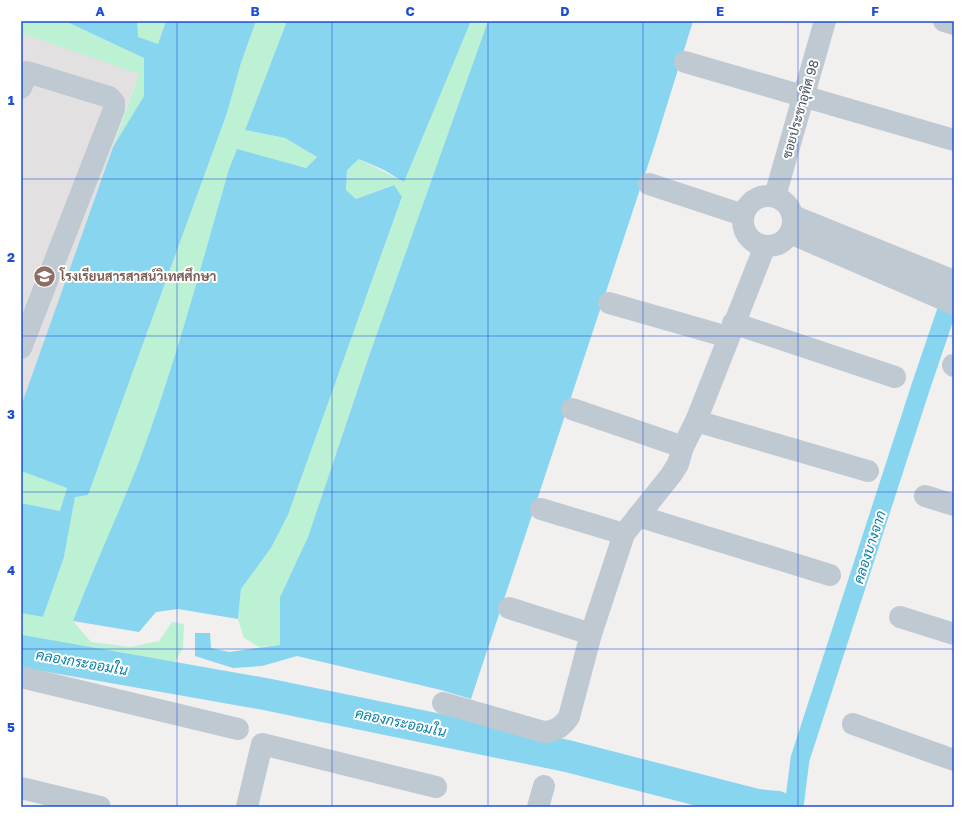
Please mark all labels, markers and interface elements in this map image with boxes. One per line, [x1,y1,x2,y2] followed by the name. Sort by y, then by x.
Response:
[95,3,105,19] text: A
[250,3,260,19] text: B
[405,3,415,19] text: C
[560,3,570,19] text: D
[716,3,724,19] text: E
[871,3,879,19] text: F
[778,58,824,161] street label: ซอยประชาอุทิศ 98
[8,92,15,108] text: 1
[7,249,15,265] text: 2
[31,263,57,289] school or university icon: โรงเรียนสารสาสน์วิเทศศึกษา
[59,267,216,284] place label: โรงเรียนสารสาสน์วิเทศศึกษา
[7,406,15,422] text: 3
[849,508,889,586] water label: คลองบางจาก
[7,562,15,578] text: 4
[35,646,129,678] water label: คลองกระออมใน
[354,704,448,740] water label: คลองกระออมใน
[7,719,15,735] text: 5

